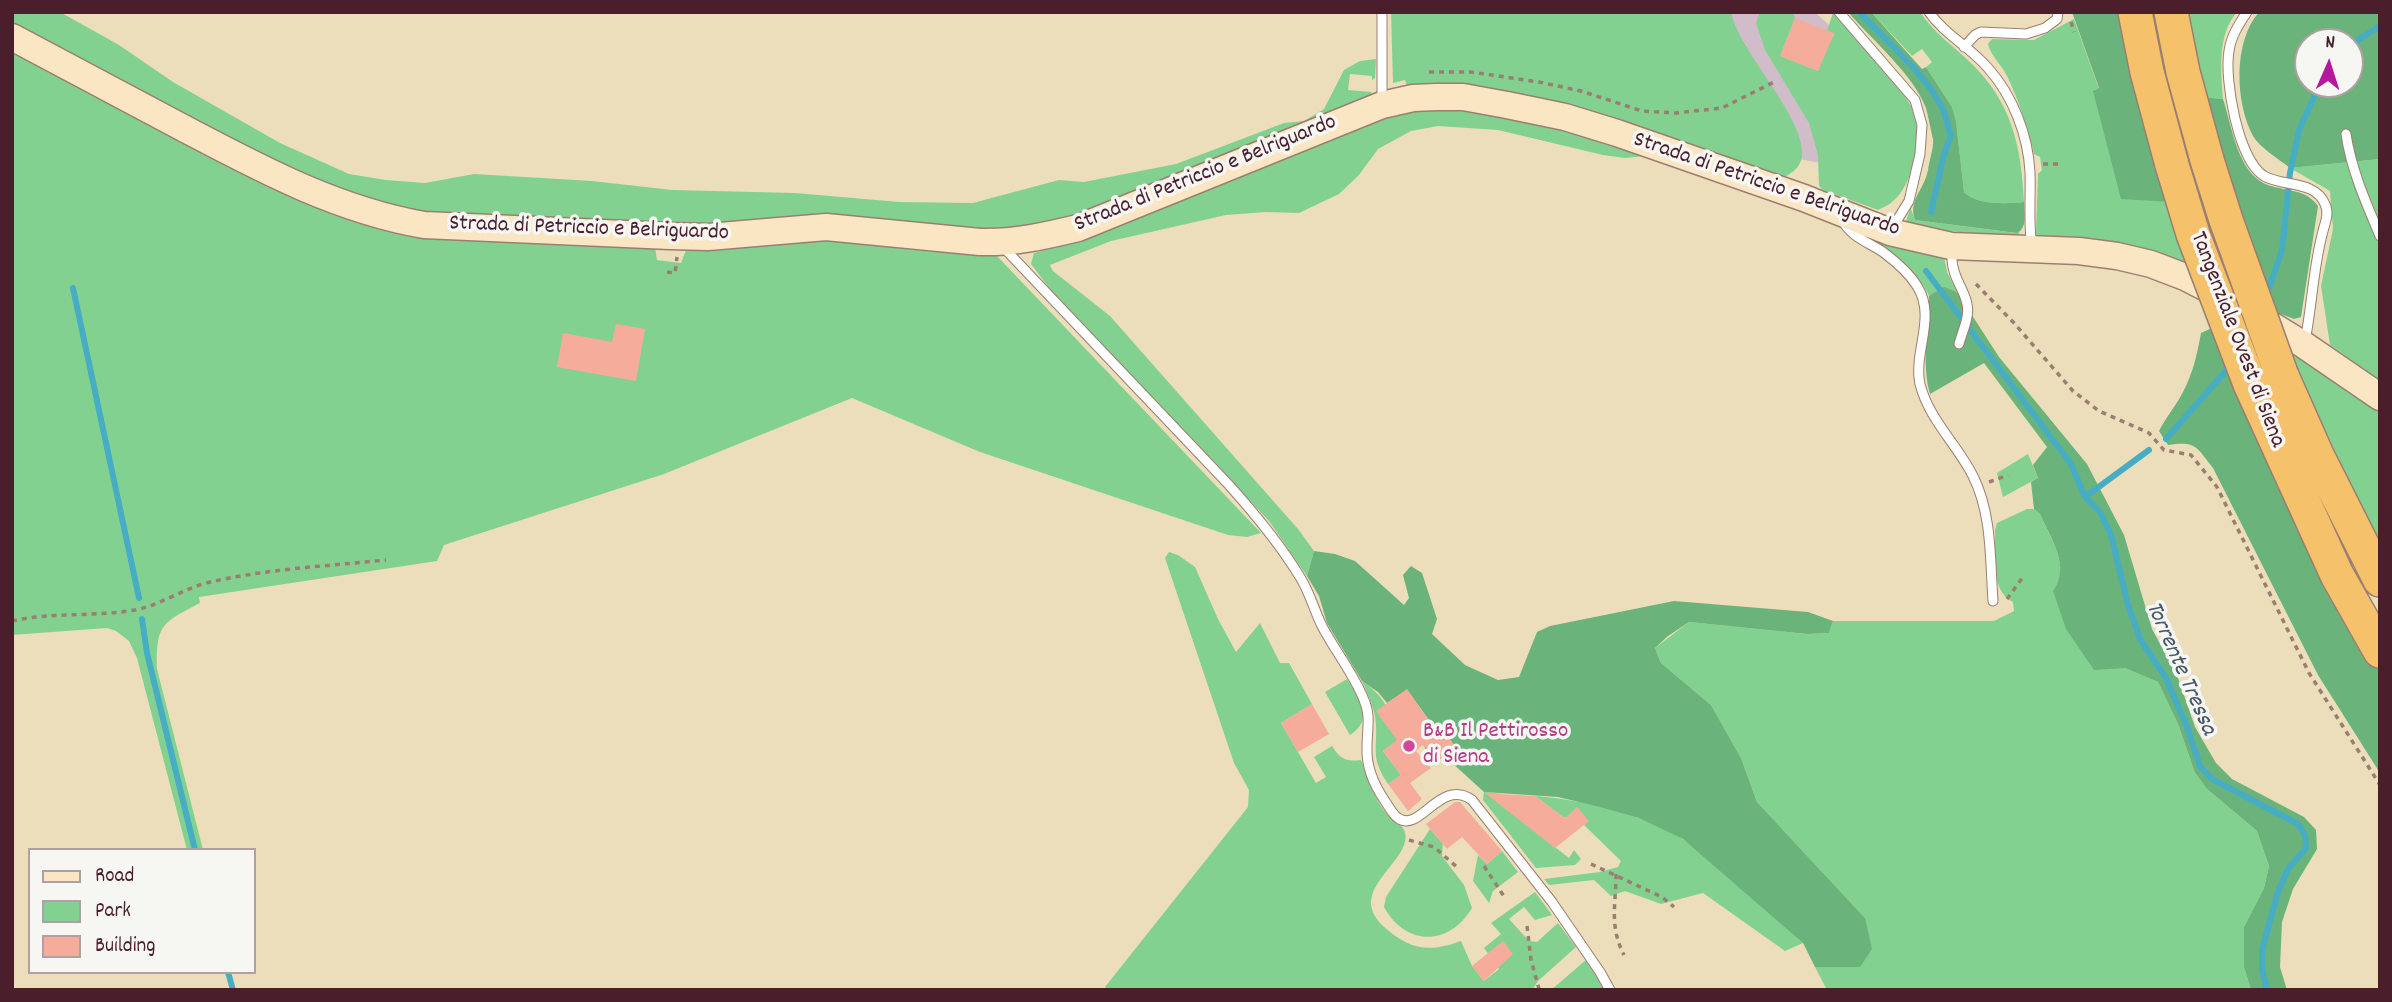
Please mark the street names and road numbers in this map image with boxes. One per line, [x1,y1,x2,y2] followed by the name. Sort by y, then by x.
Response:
[1071,110,1341,240] street label: Strada di Petriccio e Belriguardo
[1629,127,1903,245] street label: Strada di Petriccio e Belriguardo
[449,211,729,249] street label: Strada di Petriccio e Belriguardo
[2182,228,2290,452] street label: Tangenziale Ovest di Siena

